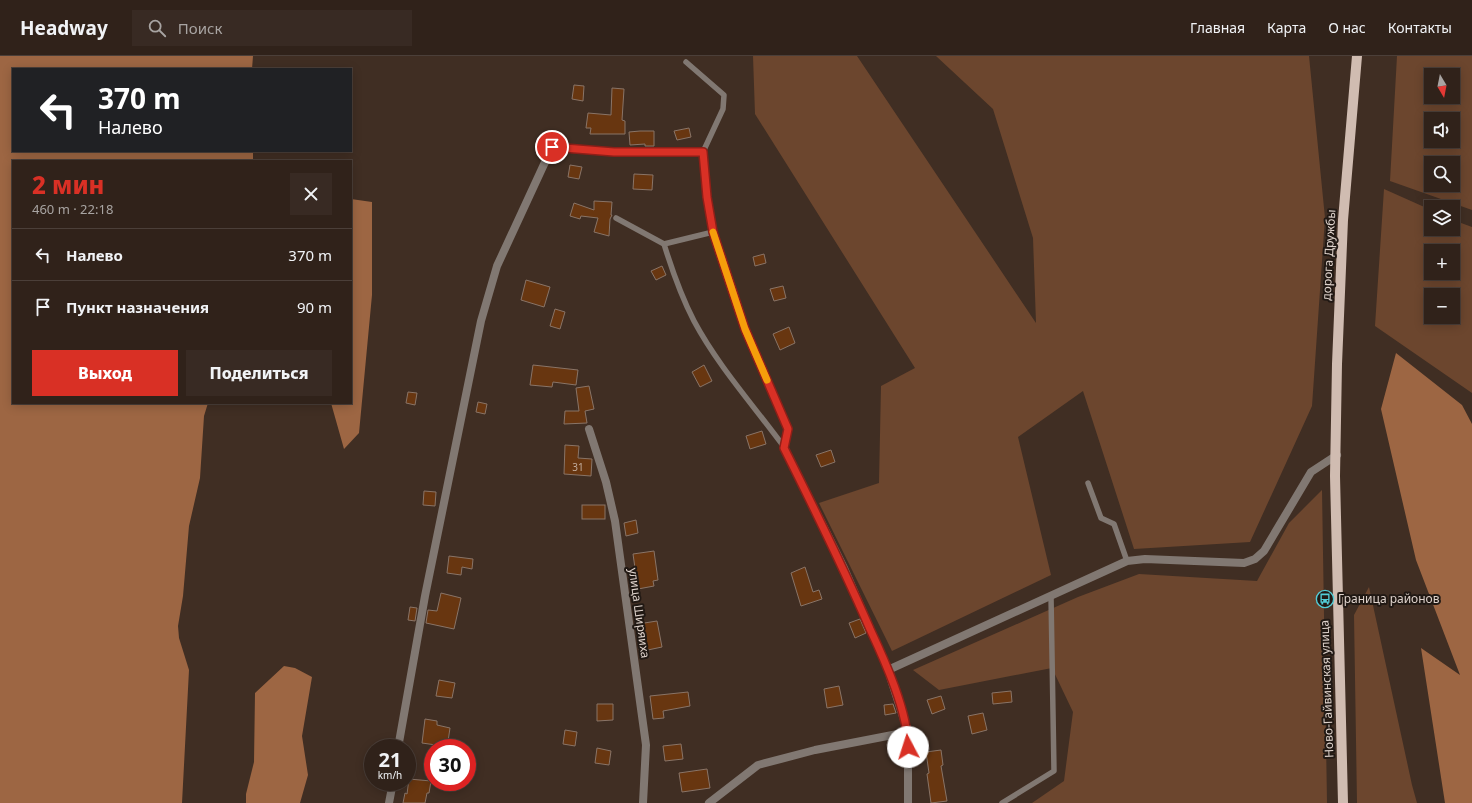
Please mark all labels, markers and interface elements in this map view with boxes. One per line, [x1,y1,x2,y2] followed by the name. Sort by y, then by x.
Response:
[132,10,412,46] search box
[20,15,108,41] text: Headway
[146,17,168,39] icon: search
[178,18,222,38] text: Поиск
[1190,18,1245,37] text: Главная
[1267,18,1306,37] text: Карта
[1328,18,1366,37] text: О нас
[1388,18,1452,37] text: Контакты
[1424,68,1460,104] north arrow
[1424,68,1460,324] map controls
[98,79,181,117] text: 370 m
[32,84,84,136] icon: left
[1424,112,1460,148] button: sound
[98,115,163,139] text: Налево
[535,130,569,164] pin
[541,136,563,158] icon: arrive
[1424,156,1460,192] button: search
[32,168,104,201] text: 2 мин
[290,173,332,215] button: close
[32,200,113,218] text: 460 m · 22:18
[1424,200,1460,236] button: layers
[1318,209,1339,301] street label: дорога Дружбы
[32,244,54,266] icon: left
[1424,244,1460,280] button: +
[66,245,123,265] text: Налево
[288,245,332,265] text: 370 m
[1424,288,1460,324] button: −
[32,296,54,318] icon: arrive
[66,297,209,317] text: Пункт назначения
[297,297,332,317] text: 90 m
[32,350,178,396] button: Выход
[186,350,332,396] button: Поделиться
[572,460,584,474] house number: 31
[625,567,654,659] street label: улица Ширяиха
[1315,589,1335,609] bus stop icon: Граница районов
[1338,590,1440,607] place label: Граница районов
[1316,620,1337,758] street label: Ново-Гайвинская улица
[887,726,929,768] position arrow
[424,739,476,791] speed limit sign: 30
[379,746,401,773] text: 21
[378,768,402,782] text: km/h

